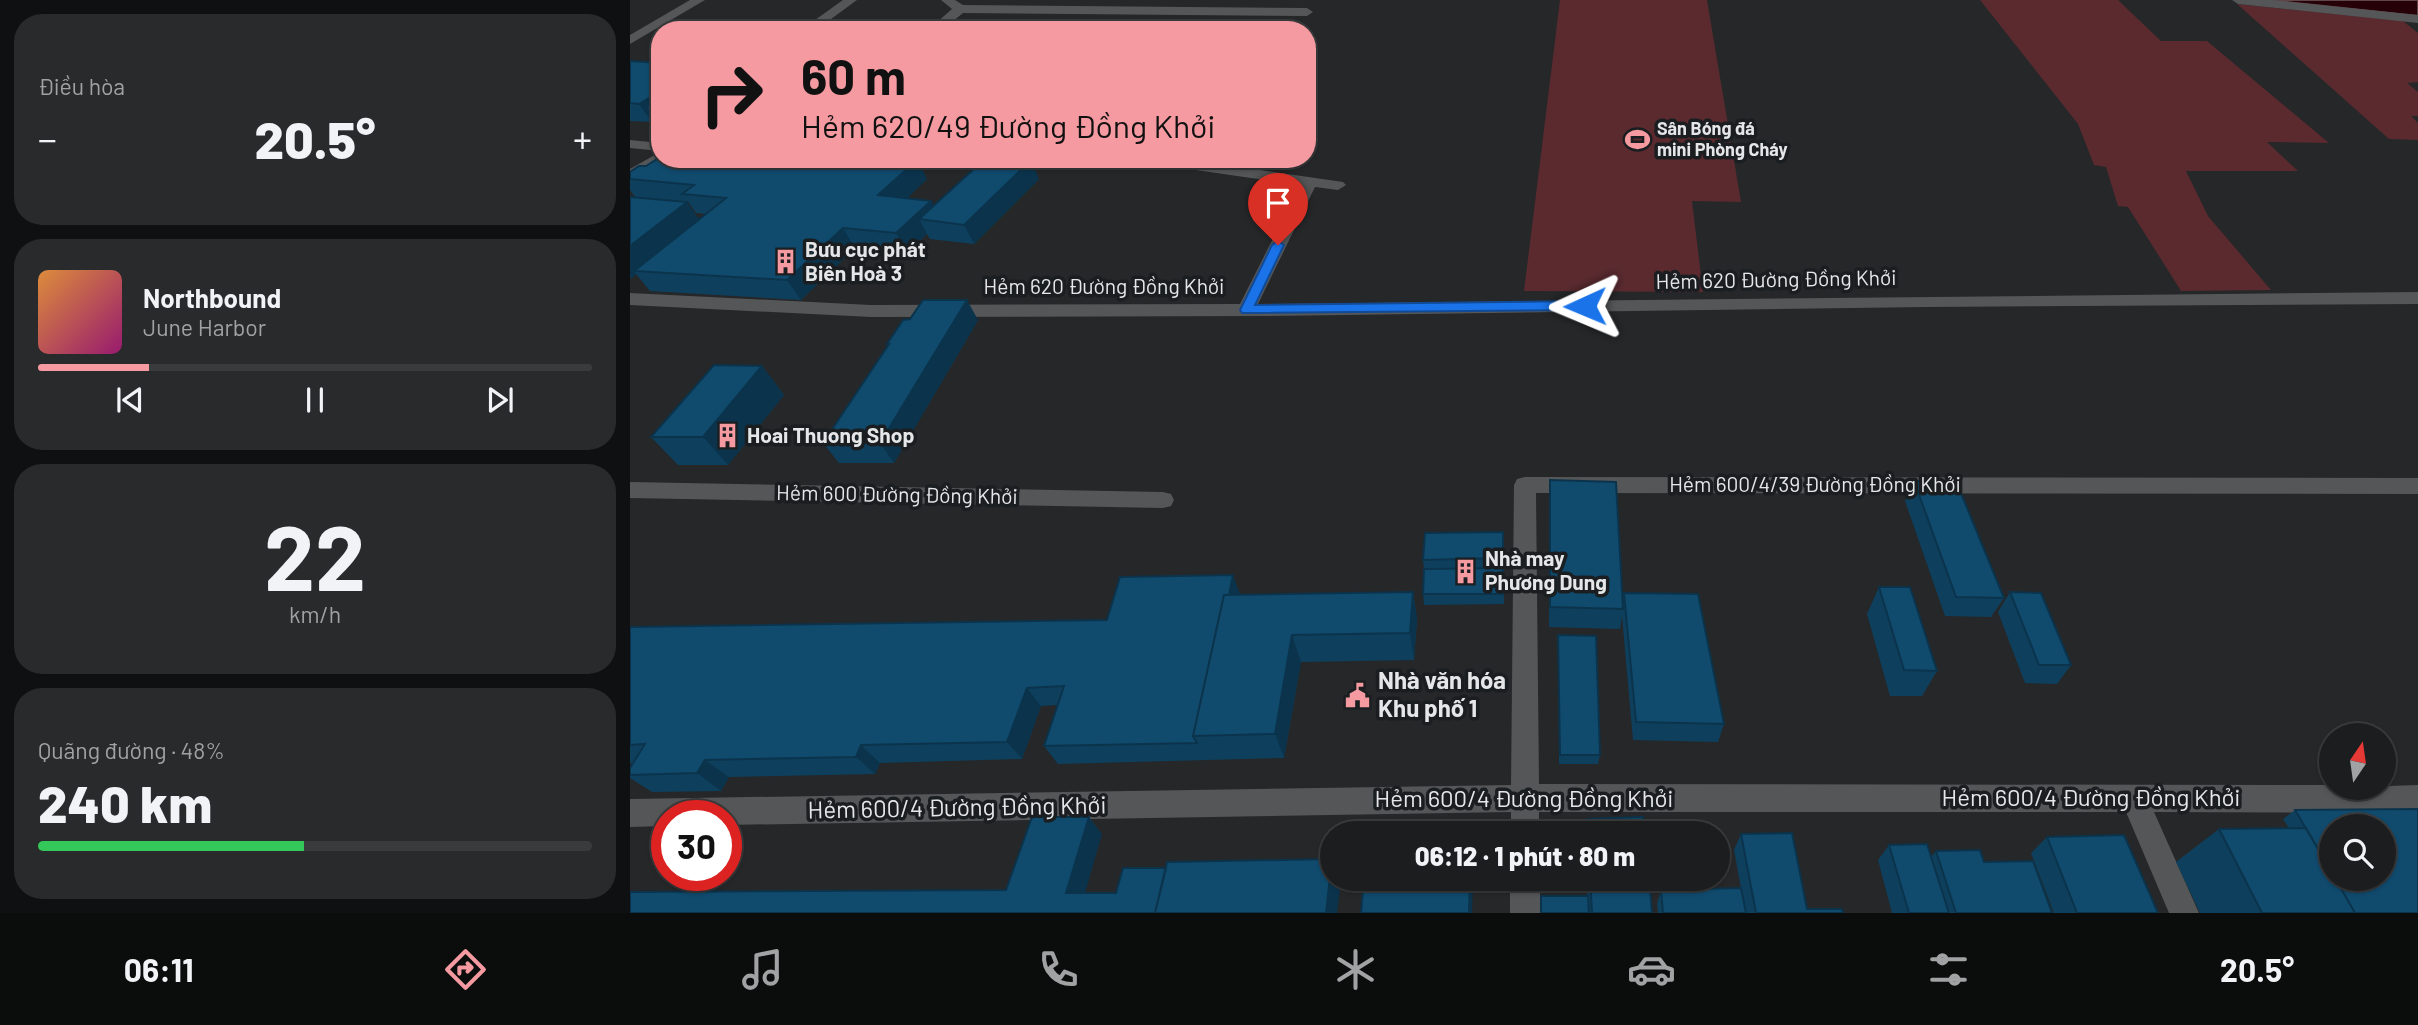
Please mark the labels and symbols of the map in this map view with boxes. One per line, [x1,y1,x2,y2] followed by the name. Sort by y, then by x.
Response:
[1657,117,1788,160] place label: Sân Bóng đá mini Phòng Cháy
[1623,125,1651,153] sports icon: Sân Bóng đá mini Phòng Cháy
[1248,173,1308,245] pin
[805,236,926,285] place label: Bưu cục phát Biên Hoà 3
[771,248,799,276] building icon: Bưu cục phát Biên Hoà 3
[1655,264,1897,293] street label: Hẻm 620 Đường Đồng Khởi
[1548,269,1622,343] position arrow
[984,273,1224,298] street label: Hẻm 620 Đường Đồng Khởi
[713,422,741,450] building icon: Hoai Thuong Shop
[747,422,914,447] place label: Hoai Thuong Shop
[1669,471,1961,496] street label: Hẻm 600/4/39 Đường Đồng Khởi
[776,479,1018,508] street label: Hẻm 600 Đường Đồng Khởi
[1485,545,1607,594] place label: Nhà may Phương Dung
[1451,557,1479,585] building icon: Nhà may Phương Dung
[1378,665,1506,722] place label: Nhà văn hóa Khu phố 1
[1344,681,1372,709] public building icon: Nhà văn hóa Khu phố 1
[2319,723,2396,800] north arrow
[1942,782,2240,811] street label: Hẻm 600/4 Đường Đồng Khởi
[1375,783,1673,812] street label: Hẻm 600/4 Đường Đồng Khởi
[807,789,1107,824] street label: Hẻm 600/4 Đường Đồng Khởi
[651,800,742,891] speed limit sign: 30

